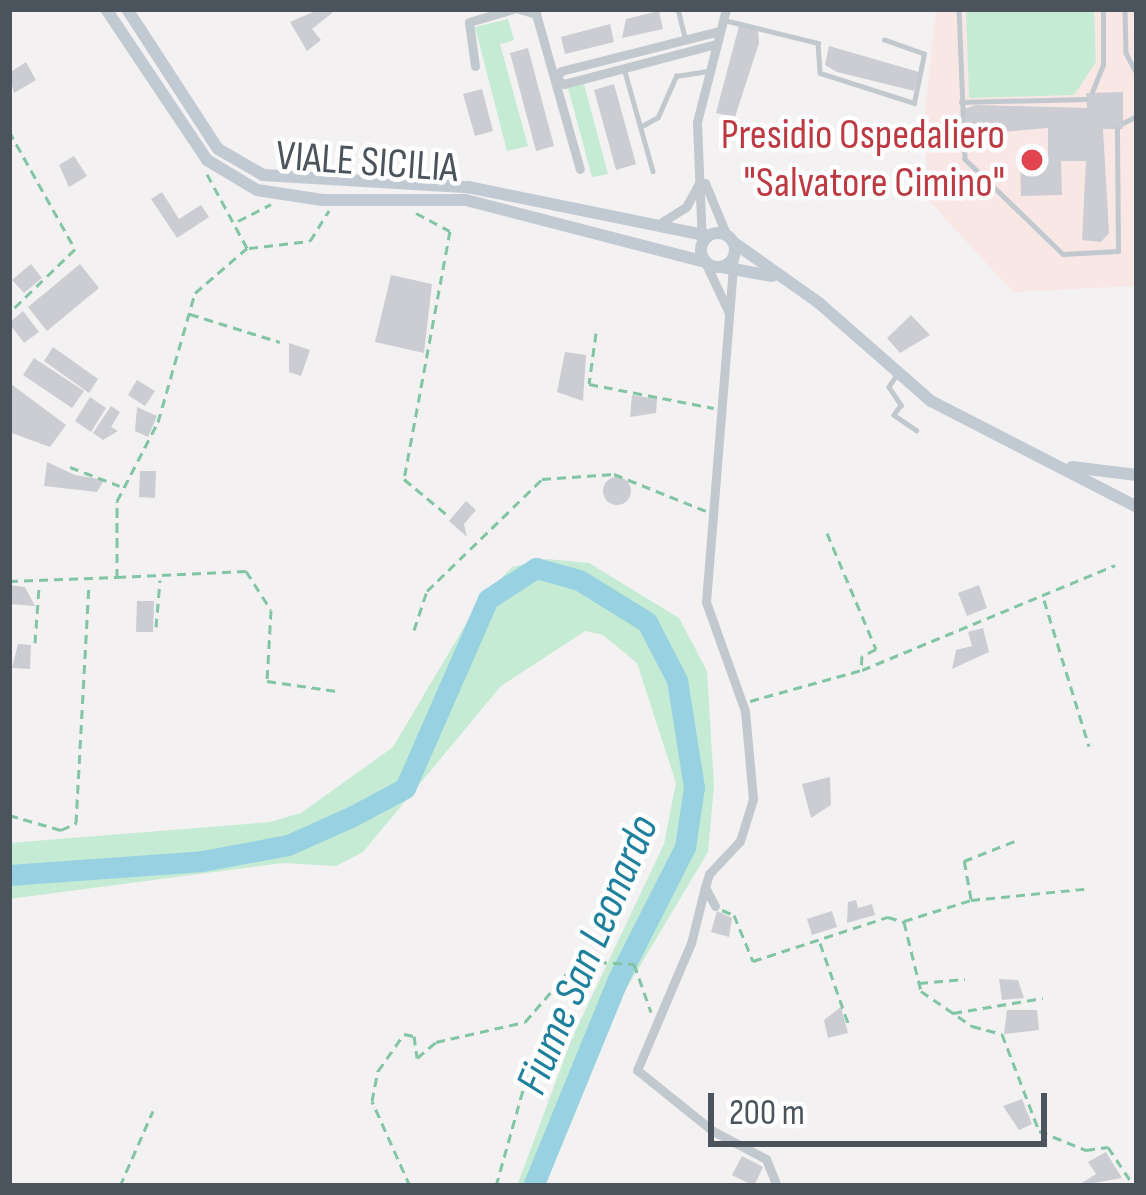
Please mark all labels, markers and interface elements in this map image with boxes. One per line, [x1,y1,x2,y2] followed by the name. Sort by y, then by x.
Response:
[721,111,1005,210] place label: Presidio Ospedaliero "Salvatore Cimino"
[274,132,460,194] street label: VIALE SICILIA
[1016,144,1048,176] marker: Presidio Ospedaliero "Salvatore Cimino"
[505,808,671,1102] water label: Fiume San Leonardo
[714,1069,1053,1143] scale bar
[729,1092,805,1135] text: 200 m

